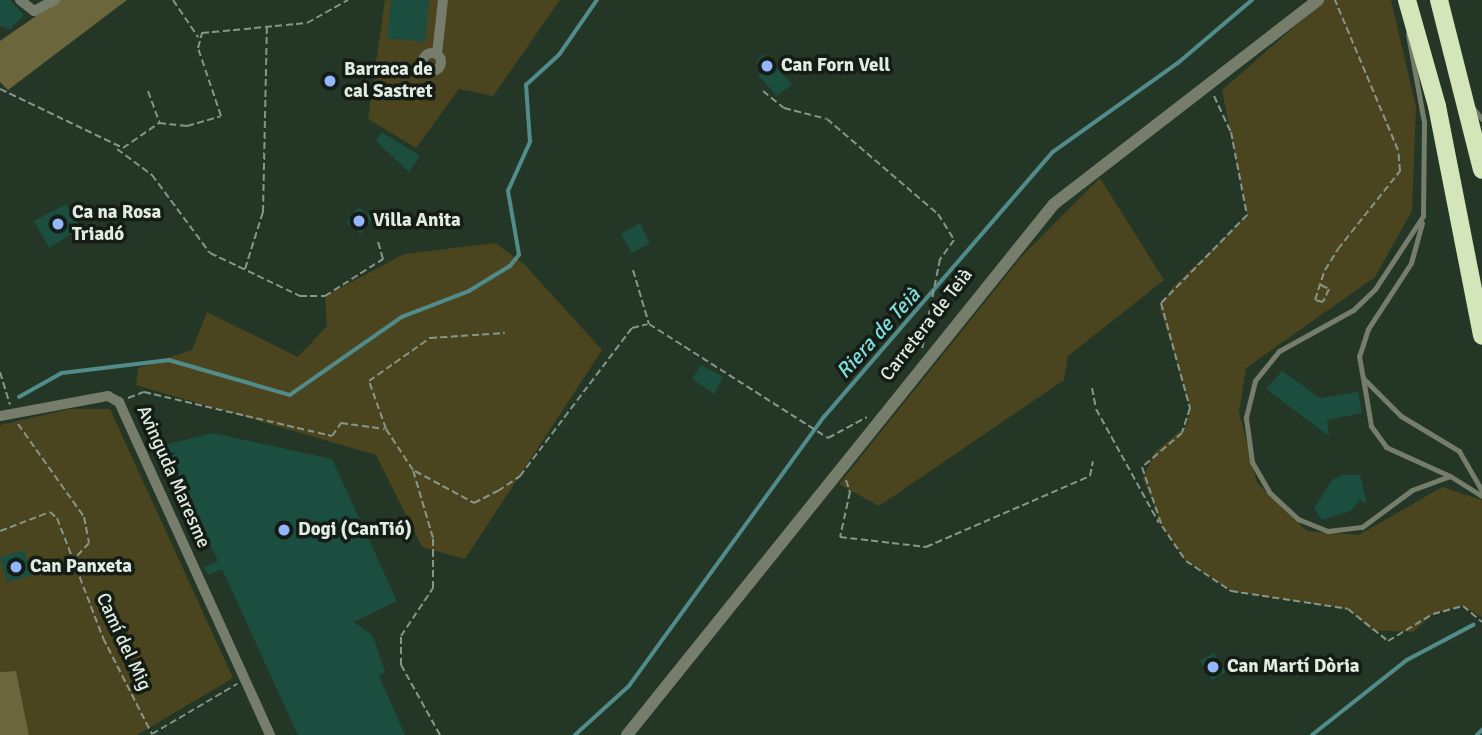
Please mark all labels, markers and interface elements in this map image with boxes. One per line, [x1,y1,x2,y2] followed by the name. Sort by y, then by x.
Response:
[781,55,890,77] place label: Can Forn Vell
[759,58,775,74] marker: Can Forn Vell
[344,59,433,103] place label: Barraca de cal Sastret
[322,73,338,89] marker: Barraca de cal Sastret
[72,202,161,246] place label: Ca na Rosa Triadó
[373,210,461,232] place label: Villa Anita
[351,213,367,229] marker: Villa Anita
[50,216,66,232] marker: Ca na Rosa Triadó
[876,264,978,386] street label: Carretera de Teià
[831,282,925,384] water label: Riera de Teià
[131,402,215,552] street label: Avinguda Maresme
[298,519,412,541] place label: Dogi (CanTió)
[276,522,292,538] marker: Dogi (CanTió)
[30,556,132,578] place label: Can Panxeta
[8,559,24,575] marker: Can Panxeta
[90,589,156,695] street label: Camí del Mig
[1227,656,1360,678] place label: Can Martí Dòria
[1205,659,1221,675] marker: Can Martí Dòria

